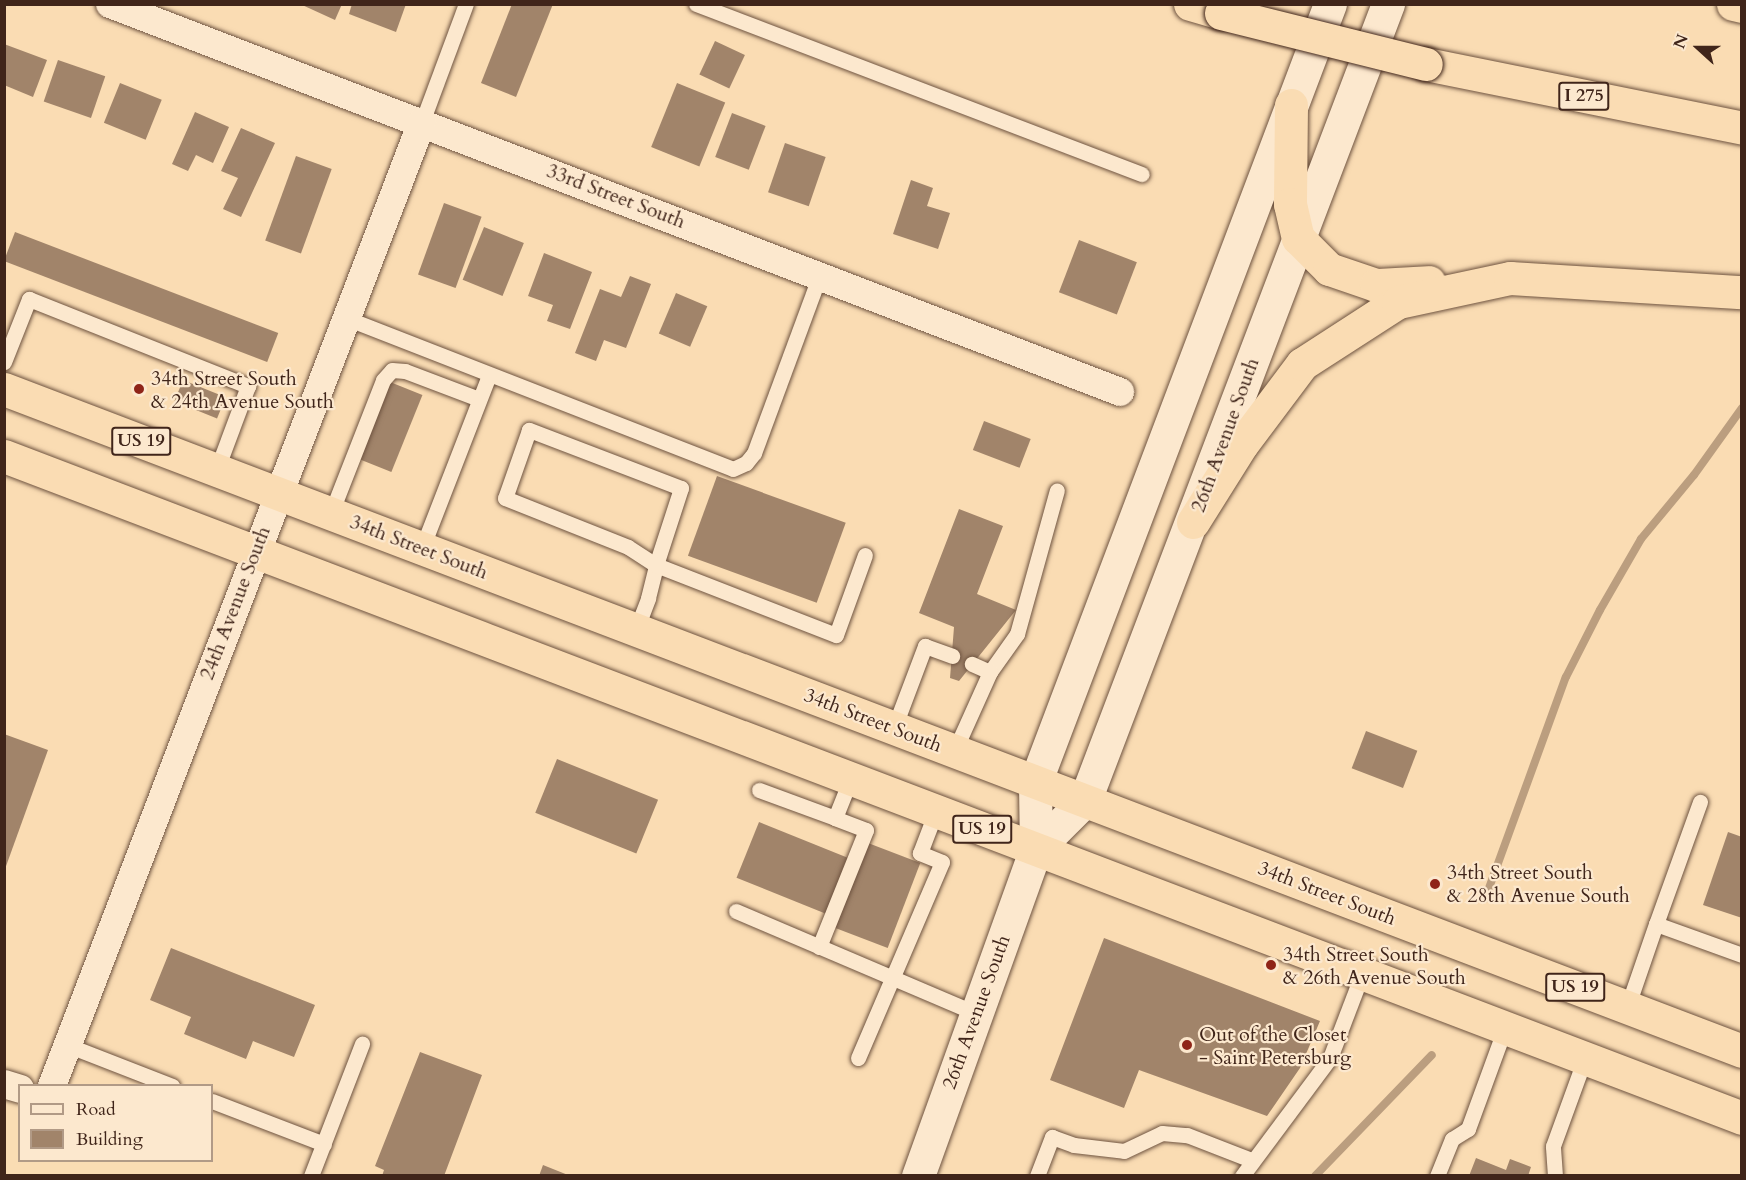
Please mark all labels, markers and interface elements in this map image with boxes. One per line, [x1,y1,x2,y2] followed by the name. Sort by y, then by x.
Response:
[1668,18,1728,78] north arrow
[1668,31,1694,52] text: N
[1557,81,1611,111] road number: I 275
[543,159,689,233] street label: 33rd Street South
[1186,355,1264,515] street label: 26th Avenue South
[151,366,334,413] place label: 34th Street South & 24th Avenue South
[132,382,146,396] marker: 34th Street South & 24th Avenue South
[111,426,171,456] road number: US 19
[347,510,491,584] street label: 34th Street South
[195,523,275,683] street label: 24th Avenue South
[801,683,945,757] street label: 34th Street South
[952,814,1012,844] road number: US 19
[1255,856,1399,930] street label: 34th Street South
[1447,861,1630,908] place label: 34th Street South & 28th Avenue South
[1428,877,1442,891] marker: 34th Street South & 28th Avenue South
[937,932,1015,1092] street label: 26th Avenue South
[1283,942,1466,989] place label: 34th Street South & 26th Avenue South
[1264,958,1278,972] marker: 34th Street South & 26th Avenue South
[1545,972,1605,1002] road number: US 19
[1199,1022,1351,1069] place label: Out of the Closet - Saint Petersburg
[1180,1038,1194,1052] marker: Out of the Closet - Saint Petersburg
[18,1084,213,1162] legend
[76,1097,116,1122] text: Road
[76,1127,143,1152] text: Building

